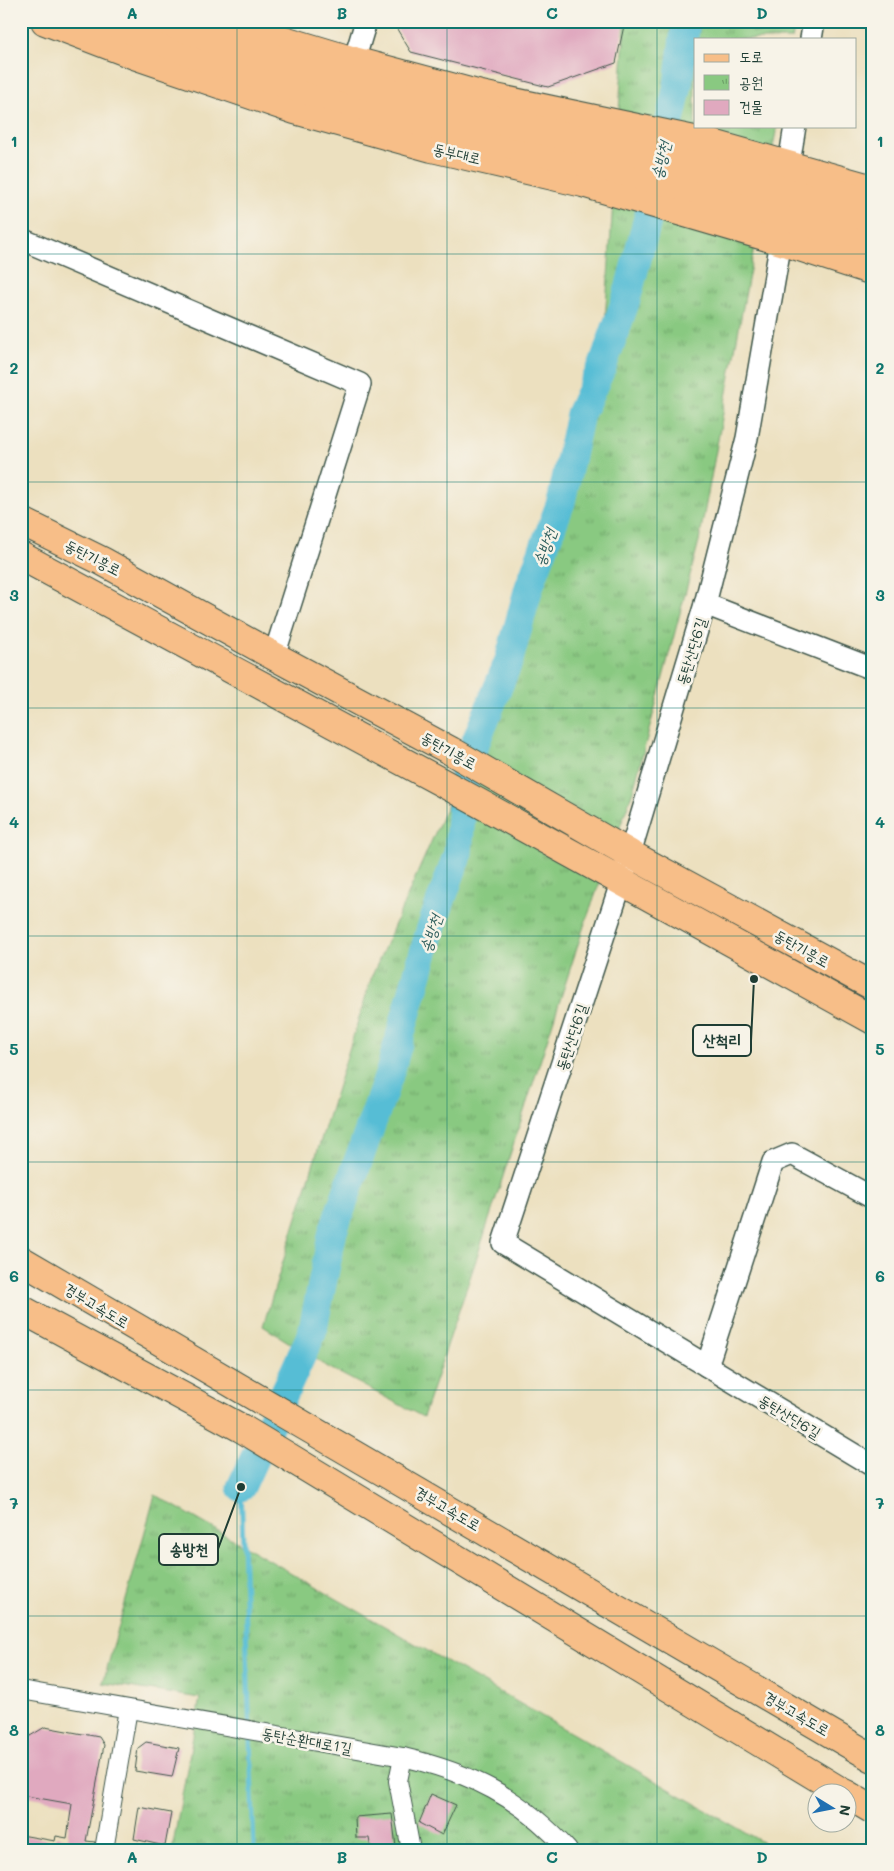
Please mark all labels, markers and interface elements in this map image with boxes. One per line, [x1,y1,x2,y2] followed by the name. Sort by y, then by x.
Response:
[126,2,138,23] text: A
[337,2,347,23] text: B
[546,2,558,23] text: C
[756,2,768,23] text: D
[694,38,856,128] legend
[739,46,763,66] text: 도로
[739,72,763,92] text: 공원
[739,96,763,116] text: 건물
[10,130,18,151] text: 1
[876,130,884,151] text: 1
[645,137,675,181] water label: 송방천
[431,138,483,168] street label: 동부대로
[10,357,19,378] text: 2
[876,357,885,378] text: 2
[528,523,561,569] water label: 송방천
[62,534,124,580] street label: 동탄기흥로
[9,584,19,605] text: 3
[875,584,885,605] text: 3
[671,615,711,687] street label: 동탄산단6길
[418,727,480,773] street label: 동탄기흥로
[9,811,19,832] text: 4
[875,811,885,832] text: 4
[414,909,447,955] water label: 송방천
[771,925,833,971] street label: 동탄기흥로
[551,1001,591,1073] street label: 동탄산단6길
[693,1025,751,1056] callout: 산척리
[703,1029,741,1050] text: 산척리
[9,1038,19,1059] text: 5
[875,1038,885,1059] text: 5
[9,1265,19,1286] text: 6
[875,1265,885,1286] text: 6
[61,1278,133,1332] street label: 경부고속도로
[755,1390,825,1442] street label: 동탄산단6길
[412,1481,484,1535] street label: 경부고속도로
[10,1492,19,1513] text: 7
[876,1492,885,1513] text: 7
[159,1534,218,1565] callout: 송방천
[170,1538,208,1559] text: 송방천
[761,1686,833,1740] street label: 경부고속도로
[9,1719,19,1740] text: 8
[875,1719,885,1740] text: 8
[260,1722,354,1758] street label: 동탄순환대로1길
[806,1784,856,1834] north arrow
[835,1803,856,1817] text: N
[126,1846,138,1867] text: A
[337,1846,347,1867] text: B
[546,1846,558,1867] text: C
[756,1846,768,1867] text: D

